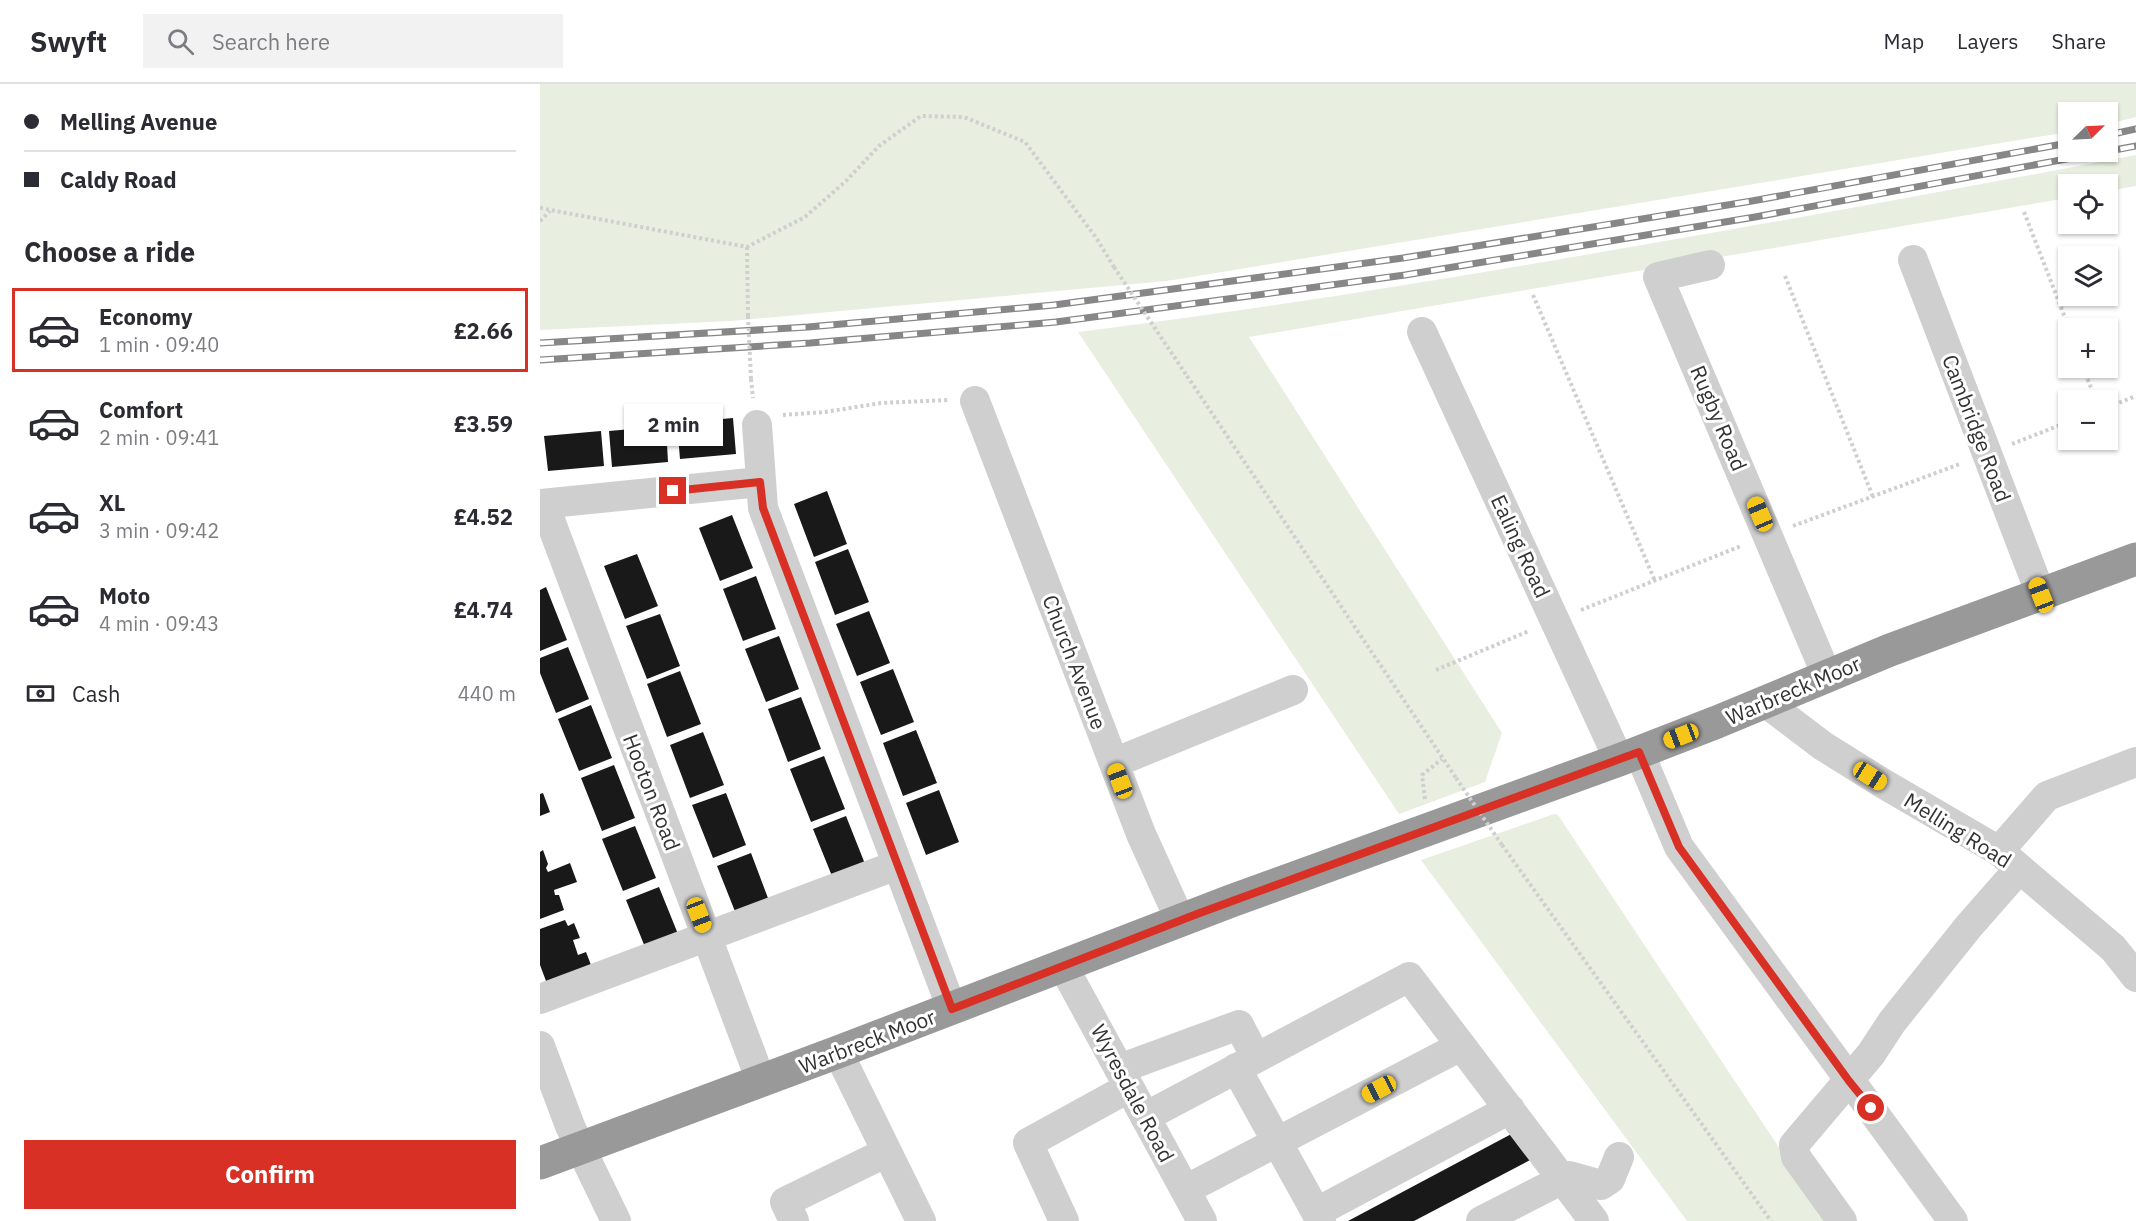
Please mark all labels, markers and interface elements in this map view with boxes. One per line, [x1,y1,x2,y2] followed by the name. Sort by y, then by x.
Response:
[143,14,563,68] search box
[30,23,107,60] text: Swyft
[164,25,197,58] icon: search
[212,27,330,56] text: Search here
[1884,27,1924,55] text: Map
[1957,27,2019,55] text: Layers
[2052,27,2106,55] text: Share
[2058,102,2118,162] north arrow
[2058,102,2118,450] map controls
[60,107,217,136] text: Melling Avenue
[60,165,177,194] text: Caldy Road
[2058,174,2118,234] button: locate
[24,234,195,269] text: Choose a ride
[2058,246,2118,306] button: layers
[99,302,193,331] text: Economy
[27,303,81,357] icon: car
[454,316,513,345] text: £2.66
[2058,318,2118,378] button: +
[99,331,219,358] text: 1 min · 09:40
[1936,350,2018,506] street label: Cambridge Road
[1684,361,1754,475] street label: Rugby Road
[2058,390,2118,450] button: −
[99,395,183,424] text: Comfort
[27,396,81,450] icon: car
[624,404,722,446] callout: 2 min
[454,409,513,438] text: £3.59
[647,411,700,438] text: 2 min
[99,424,219,451] text: 2 min · 09:41
[659,477,686,504] route end
[99,488,125,517] text: XL
[27,489,81,543] icon: car
[1485,490,1557,602] street label: Ealing Road
[1745,494,1775,534] car
[454,502,513,531] text: £4.52
[99,517,219,544] text: 3 min · 09:42
[2026,575,2056,615] car
[99,581,150,610] text: Moto
[27,582,81,636] icon: car
[1036,591,1114,733] street label: Church Avenue
[454,595,513,624] text: £4.74
[99,610,219,637] text: 4 min · 09:43
[1721,649,1865,731] street label: Warbreck Moor
[24,677,57,710] icon: cash
[72,679,121,708] text: Cash
[458,680,516,707] text: 440 m
[1661,721,1701,751] car
[617,730,687,854] street label: Hooton Road
[1850,759,1890,793] car
[1105,761,1135,801] car
[1899,786,2017,874] street label: Melling Road
[684,895,714,935] car
[795,1002,939,1080] street label: Warbreck Moor
[1085,1019,1181,1167] street label: Wyresdale Road
[1359,1073,1399,1105] car
[1857,1094,1884,1121] route start
[24,1140,516,1209] button: Confirm

